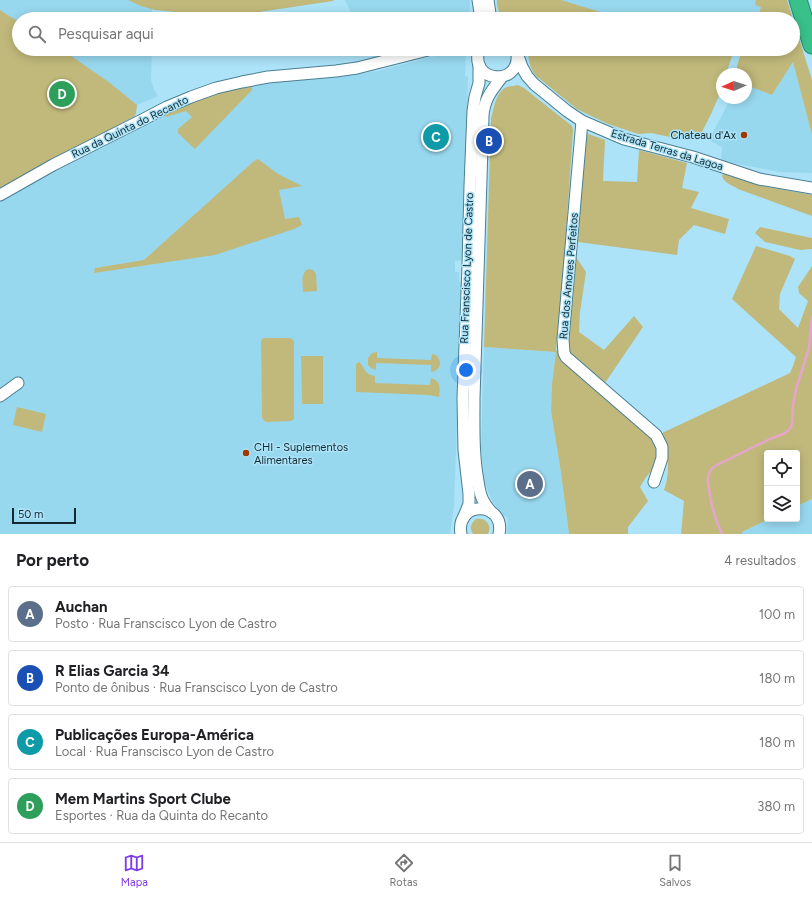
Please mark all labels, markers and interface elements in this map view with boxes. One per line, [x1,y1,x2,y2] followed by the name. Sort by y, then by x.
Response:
[12,12,800,56] search box
[26,23,48,45] icon: search
[58,25,154,43] text: Pesquisar aqui
[716,68,752,104] north arrow
[49,79,75,109] pin: D
[69,93,191,161] street label: Rua da Quinta do Recanto
[423,122,449,152] pin: C
[476,126,502,156] pin: B
[609,127,725,173] street label: Estrada Terras da Lagoa
[670,129,737,142] place label: Chateau d'Ax
[739,130,749,140] marker: Chateau d'Ax
[458,192,476,344] street label: Rua Franscisco Lyon de Castro
[557,212,581,340] street label: Rua dos Amores Perfeitos
[456,360,476,380] your location
[254,441,348,467] place label: CHI - Suplementos Alimentares
[241,448,251,458] marker: CHI - Suplementos Alimentares
[764,450,800,522] map controls
[764,450,800,486] button: locate
[517,469,543,499] pin: A
[764,486,800,522] button: layers
[12,506,76,525] scale bar
[18,508,43,521] text: 50 m
[16,550,89,570] text: Por perto
[724,553,796,568] text: 4 resultados
[55,598,108,616] text: Auchan
[25,607,35,622] text: A
[759,607,795,622] text: 100 m
[55,616,277,631] text: Posto · Rua Franscisco Lyon de Castro
[55,662,170,680] text: R Elias Garcia 34
[26,671,34,686] text: B
[759,671,795,686] text: 180 m
[55,680,338,695] text: Ponto de ônibus · Rua Franscisco Lyon de Castro
[55,726,254,744] text: Publicações Europa-América
[25,735,35,750] text: C
[759,735,795,750] text: 180 m
[55,744,274,759] text: Local · Rua Franscisco Lyon de Castro
[55,790,231,808] text: Mem Martins Sport Clube
[25,799,35,814] text: D
[757,799,795,814] text: 380 m
[55,808,268,823] text: Esportes · Rua da Quinta do Recanto
[121,852,148,889] tab: Mapa
[389,852,418,889] tab: Rotas
[659,852,691,889] tab: Salvos

